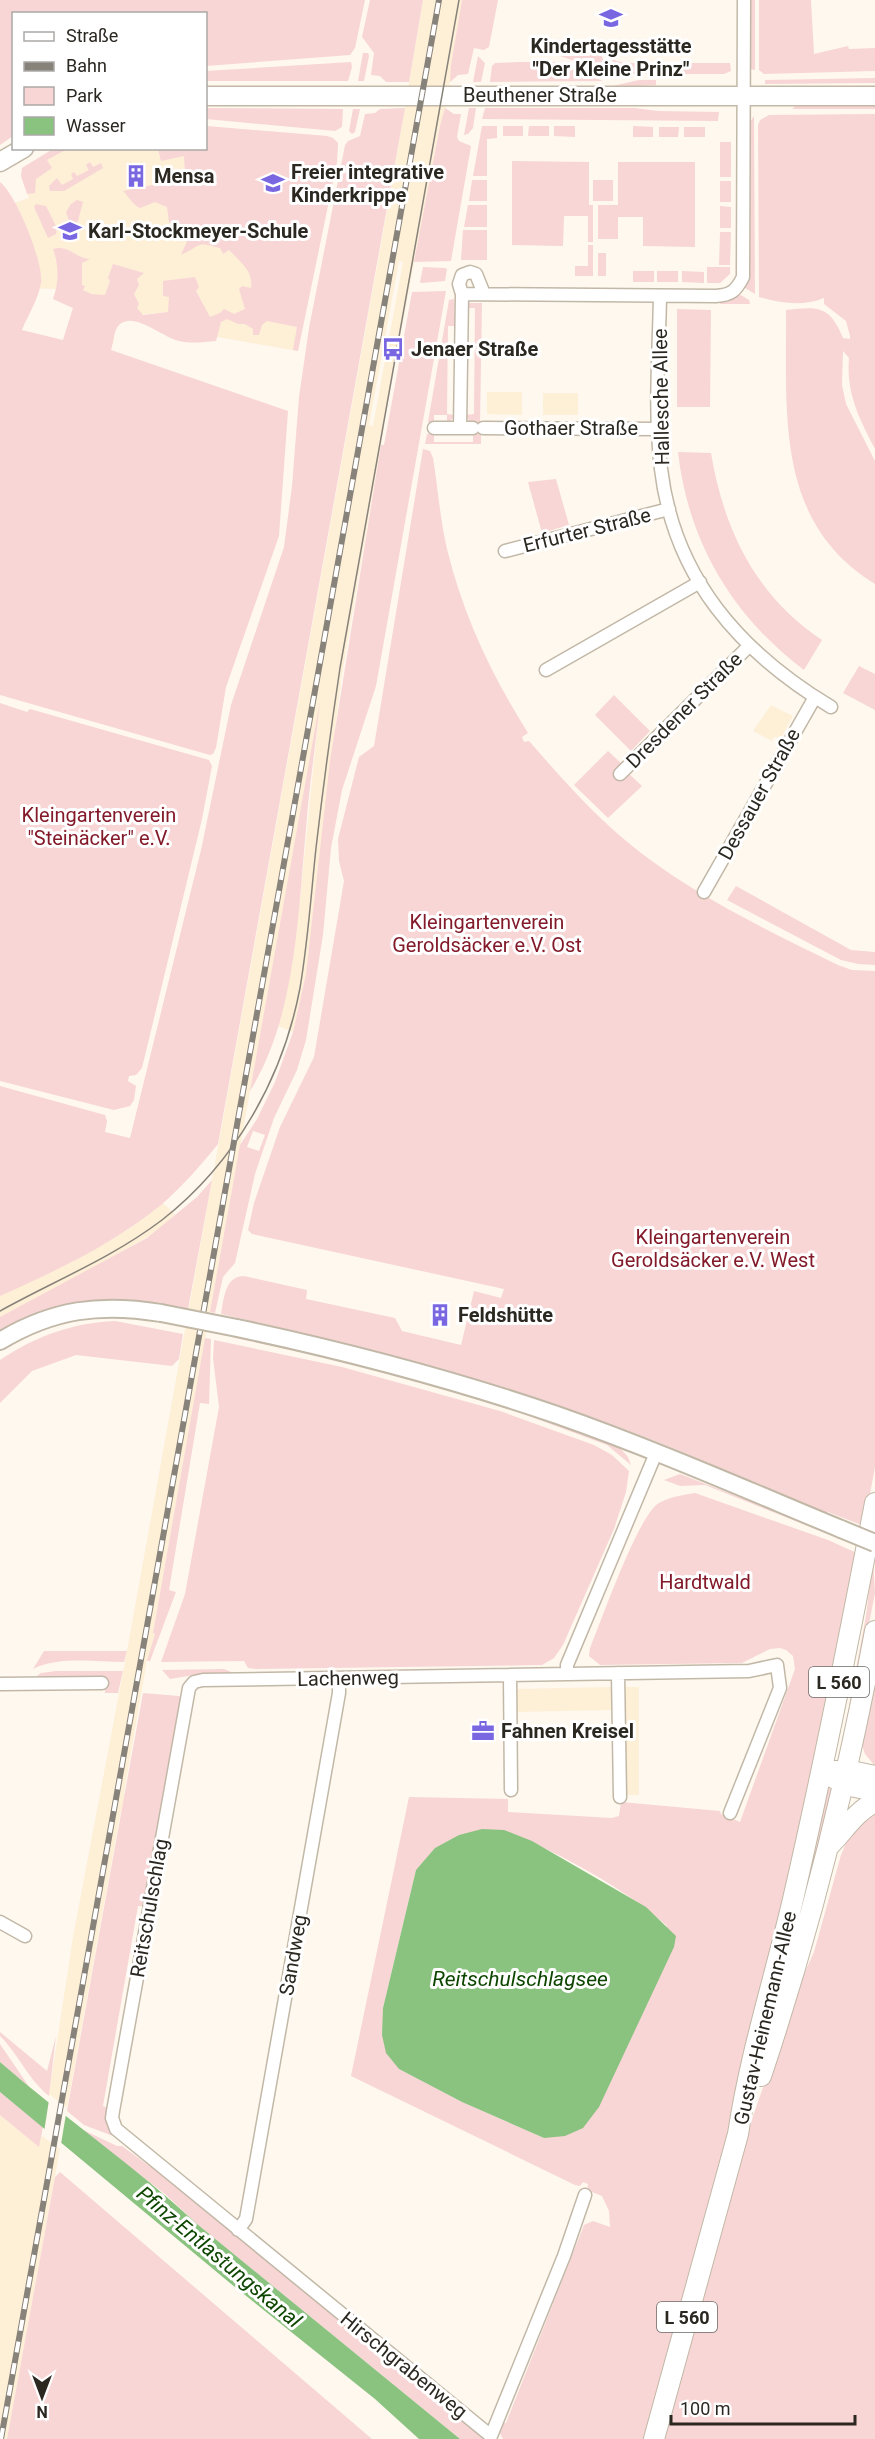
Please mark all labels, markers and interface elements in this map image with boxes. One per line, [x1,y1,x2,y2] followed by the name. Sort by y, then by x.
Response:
[598,5,624,31] school or university icon: Kindertagesstätte "Der Kleine Prinz"
[12,12,207,150] legend
[66,25,118,46] text: Straße
[530,34,692,81] place label: Kindertagesstätte "Der Kleine Prinz"
[66,55,107,76] text: Bahn
[463,83,617,107] street label: Beuthener Straße
[66,85,103,106] text: Park
[66,115,126,136] text: Wasser
[291,160,444,207] place label: Freier integrative Kinderkrippe
[123,163,149,189] building icon: Mensa
[154,164,215,188] place label: Mensa
[260,170,286,196] school or university icon: Freier integrative Kinderkrippe
[57,218,83,244] school or university icon: Karl-Stockmeyer-Schule
[88,219,309,243] place label: Karl-Stockmeyer-Schule
[648,328,674,466] street label: Hallesche Allee
[380,336,406,362] bus stop icon: Jenaer Straße
[411,337,538,361] place label: Jenaer Straße
[504,416,638,440] street label: Gothaer Straße
[521,503,653,557] street label: Erfurter Straße
[621,647,747,773] street label: Dresdener Straße
[713,724,805,864] street label: Dessauer Straße
[22,803,176,850] park label: Kleingartenverein "Steinäcker" e.V.
[392,910,582,957] park label: Kleingartenverein Geroldsäcker e.V. Ost
[611,1225,815,1272] park label: Kleingartenverein Geroldsäcker e.V. West
[427,1302,453,1328] building icon: Feldshütte
[458,1303,553,1327] place label: Feldshütte
[659,1570,751,1594] park label: Hardtwald
[297,1665,399,1691] street label: Lachenweg
[809,1667,869,1697] road number: L 560
[470,1718,496,1744] office icon: Fahnen Kreisel
[501,1719,634,1743] place label: Fahnen Kreisel
[125,1837,173,1979] street label: Reitschulschlag
[729,1909,801,2127] street label: Gustav-Heinemann-Allee
[274,1913,312,1997] street label: Sandweg
[432,1967,608,1991] water label: Reitschulschlagsee
[132,2181,307,2333] water label: Pfinz-Entlastungskanal
[657,2302,717,2332] road number: L 560
[336,2307,472,2423] street label: Hirschgrabenweg
[12,2367,72,2427] north arrow
[671,2388,856,2426] scale bar
[680,2398,731,2419] text: 100 m
[36,2402,48,2421] text: N

